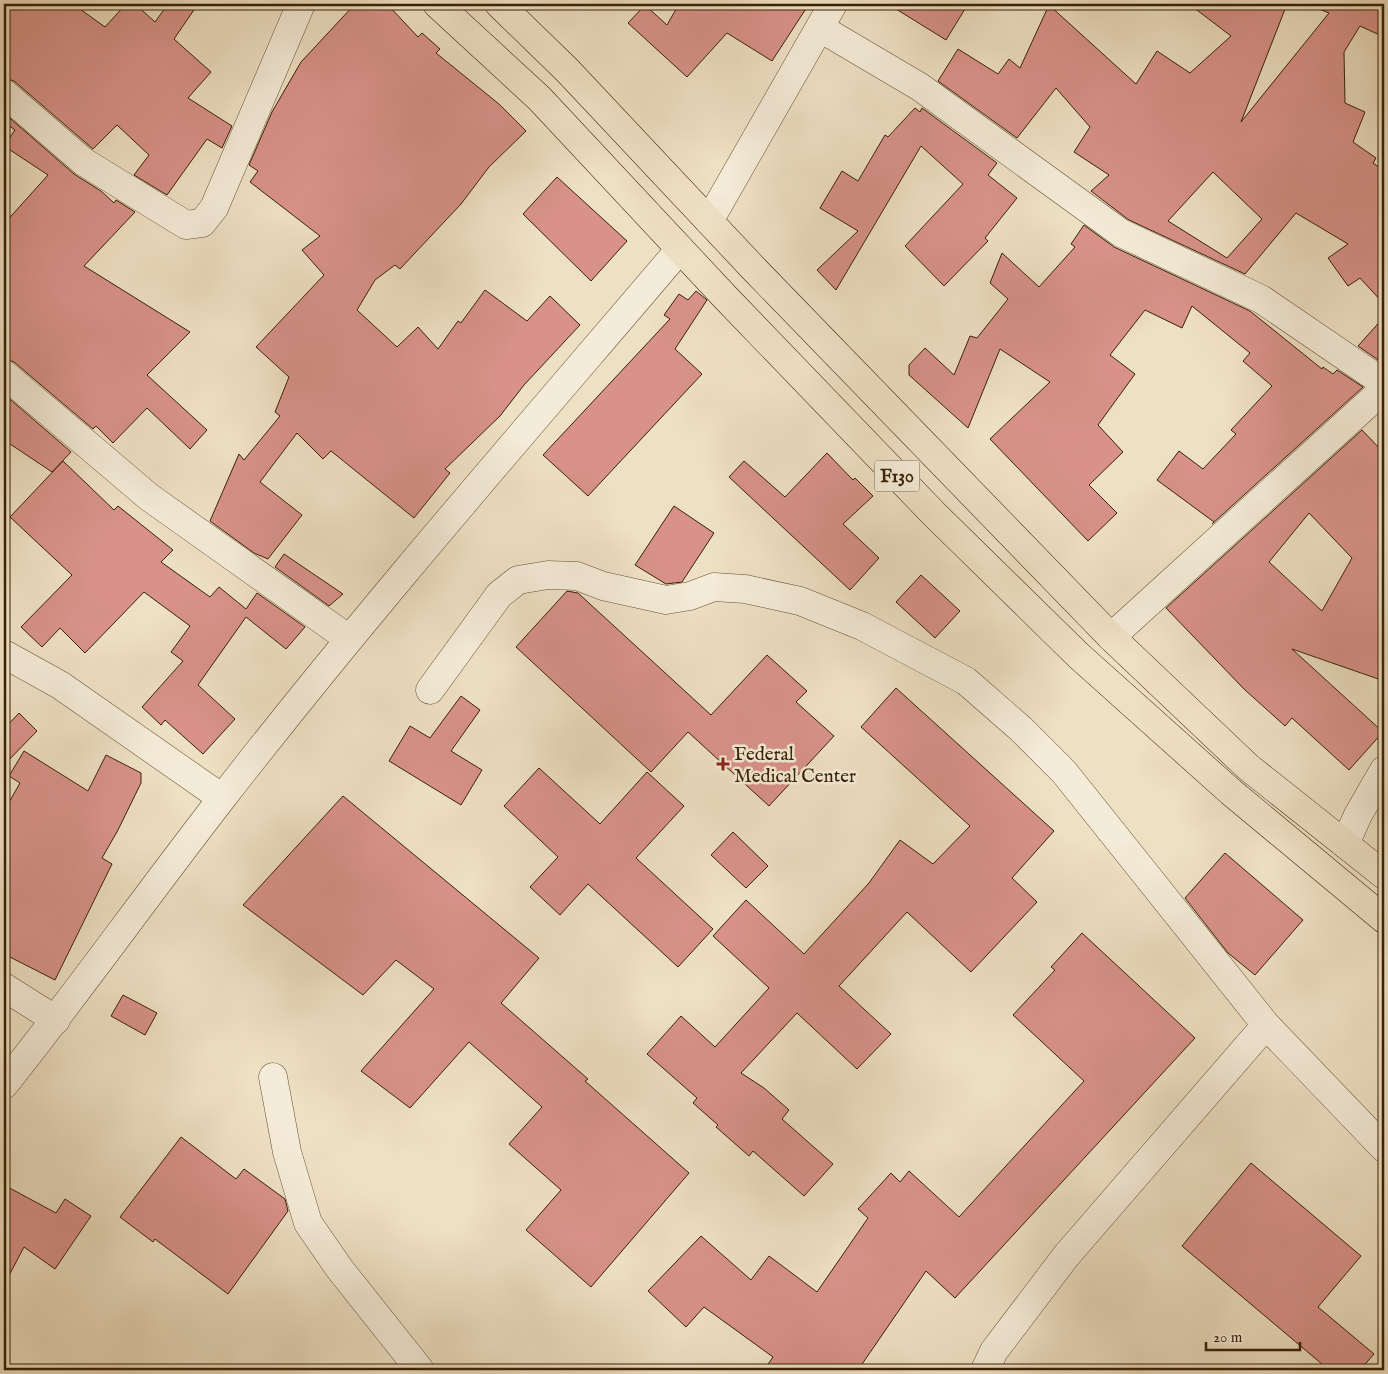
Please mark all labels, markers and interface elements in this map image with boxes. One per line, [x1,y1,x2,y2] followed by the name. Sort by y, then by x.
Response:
[874,461,920,492] road number: F130
[734,743,856,789] place label: Federal Medical Center
[716,757,730,771] marker: Federal Medical Center
[1206,1319,1299,1351] scale bar
[1213,1328,1243,1347] text: 20 m

